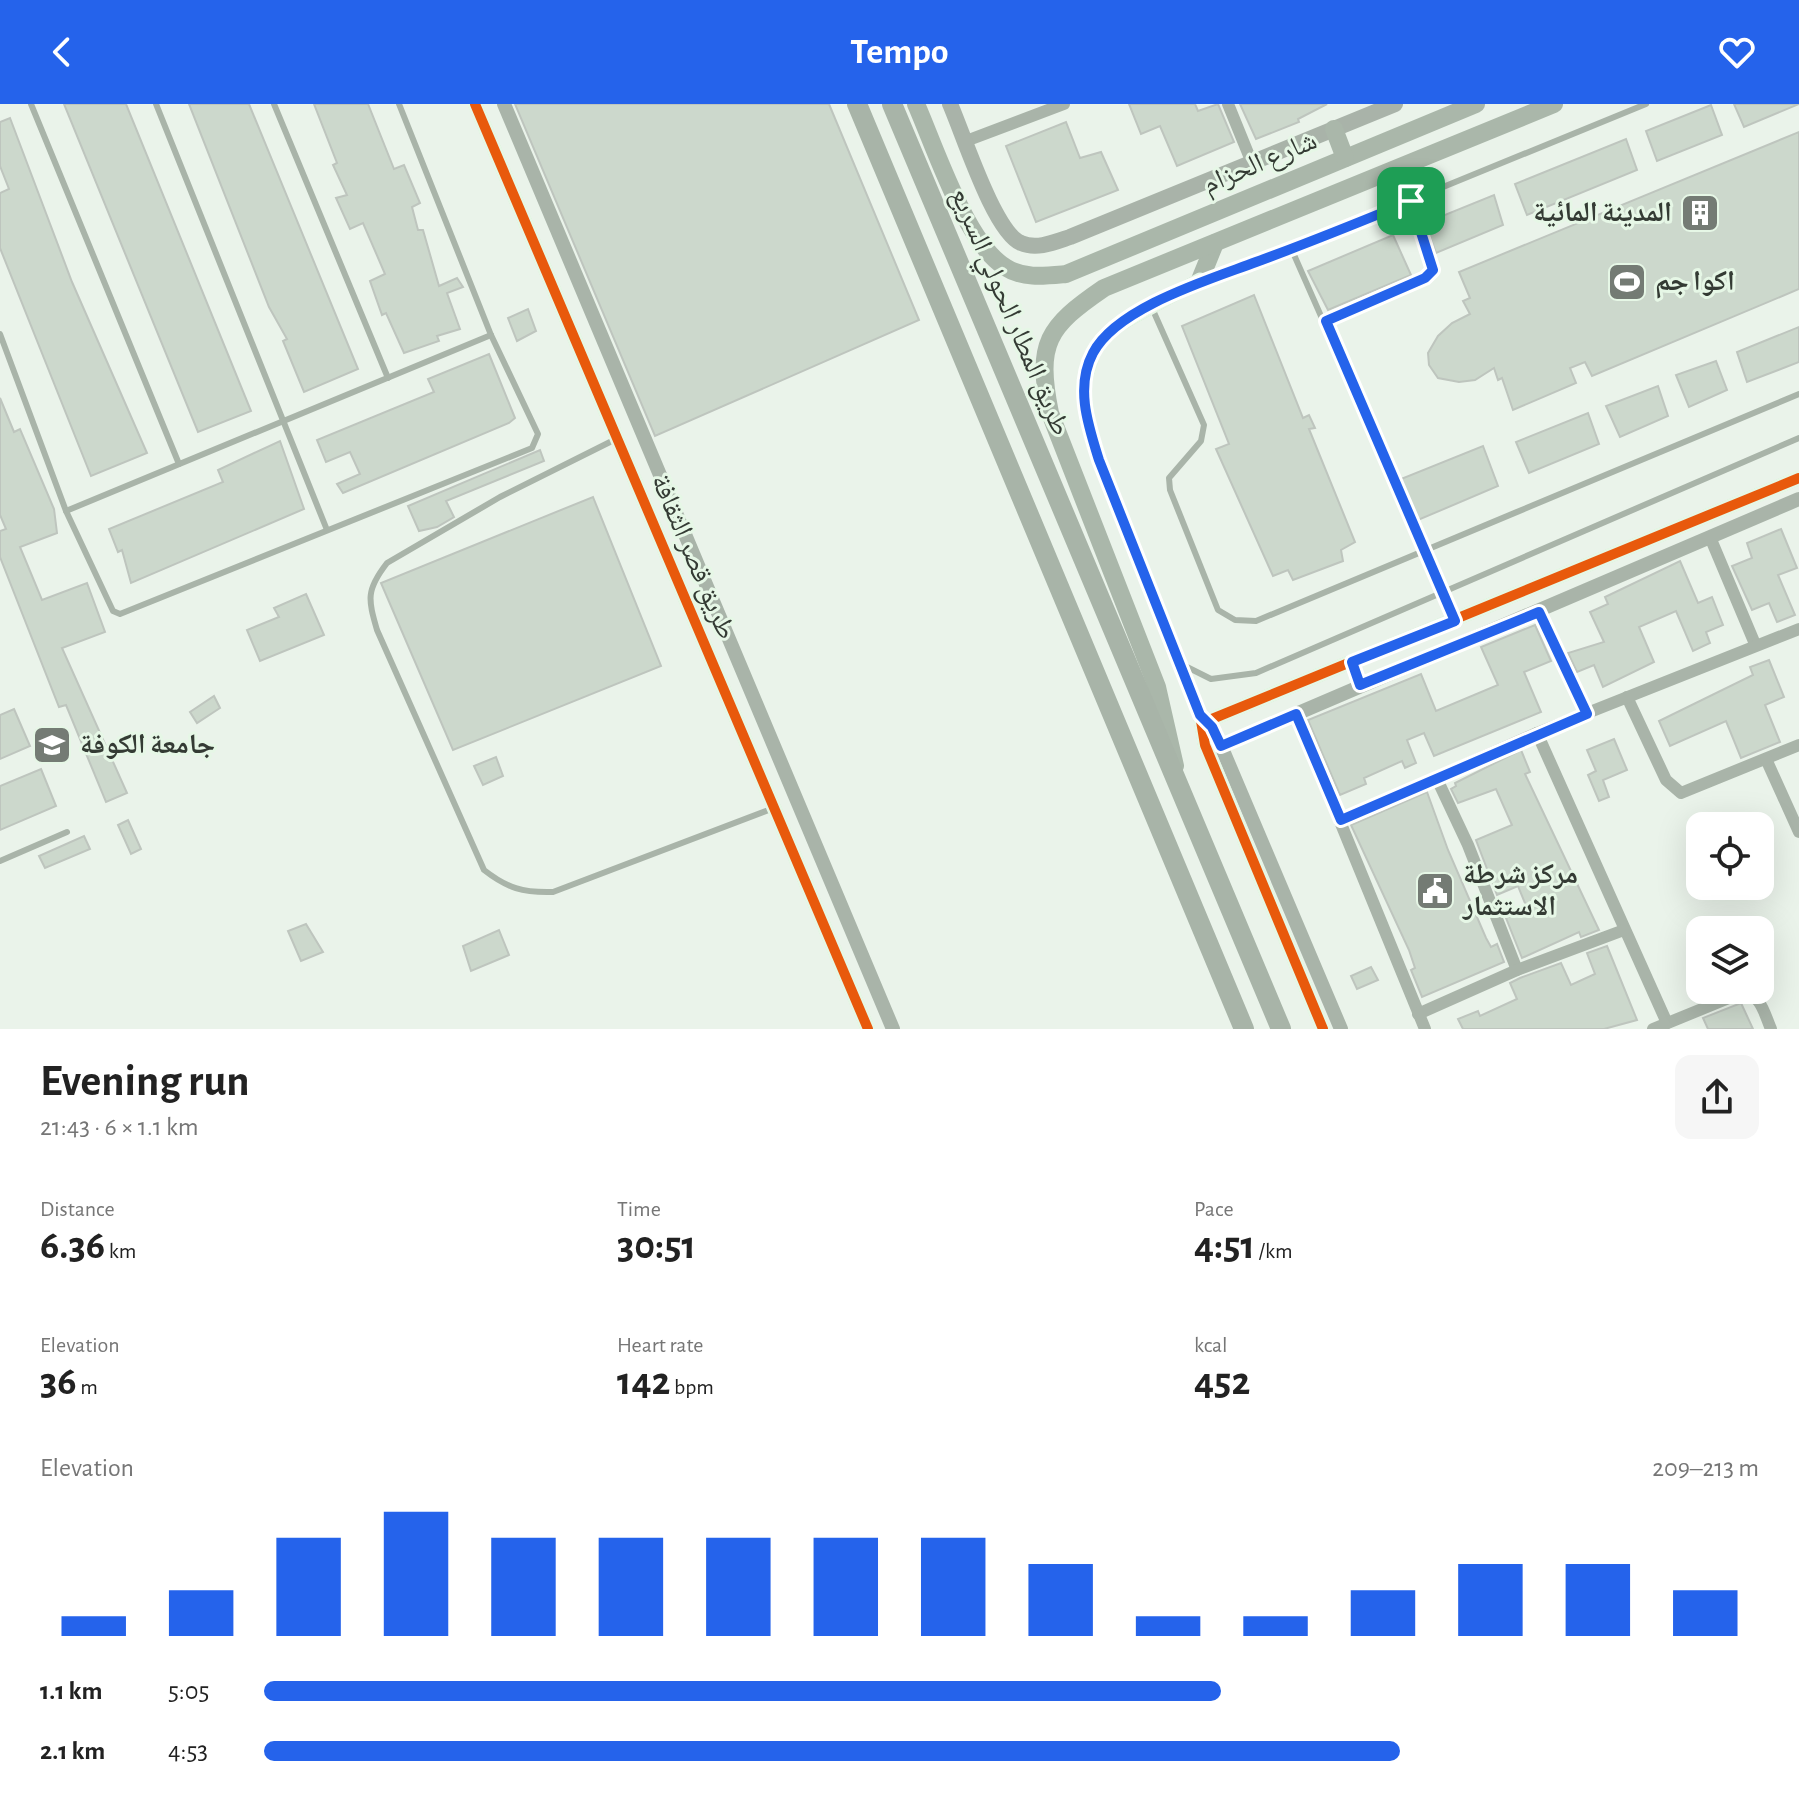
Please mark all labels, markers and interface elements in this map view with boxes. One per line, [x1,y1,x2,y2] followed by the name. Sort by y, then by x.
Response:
[40,30,84,74] icon: back
[1715,30,1759,74] icon: heart
[850,34,949,70] text: Tempo
[1199,127,1322,202] street label: شارع الحزام
[1377,167,1445,235] pin
[1389,179,1433,223] icon: arrive
[939,184,1075,443] street label: طريق المطار الحولي السريع
[1679,192,1721,234] building icon: المدينة المائية
[1533,199,1672,228] place label: المدينة المائية
[1606,261,1648,303] sports icon: اكوا جم
[1655,268,1735,299] place label: اكوا جم
[644,470,740,644] street label: طريق قصر الثقافة
[31,724,73,766] school or university icon: جامعة الكوفة
[80,731,215,759] place label: جامعة الكوفة
[1686,812,1774,1004] map controls
[1686,812,1774,900] button: locate
[1462,861,1578,921] place label: مركز شرطة الاستثمار
[1414,870,1456,912] public building icon: مركز شرطة الاستثمار
[1686,916,1774,1004] button: layers
[1675,1055,1759,1139] button: share
[40,1060,249,1104] text: Evening run
[40,1114,199,1140] text: 21:43 · 6 × 1.1 km
[40,1198,115,1220] text: Distance
[617,1198,661,1220] text: Time
[1194,1198,1234,1220] text: Pace
[40,1226,105,1266] text: 6.36
[617,1226,696,1266] text: 30:51
[1194,1226,1255,1266] text: 4:51
[105,1240,136,1262] text: km
[1255,1240,1293,1262] text: /km
[40,1334,120,1356] text: Elevation
[617,1334,703,1356] text: Heart rate
[1194,1334,1228,1356] text: kcal
[40,1362,77,1402] text: 36
[617,1362,670,1402] text: 142
[1194,1362,1250,1402] text: 452
[77,1376,98,1398] text: m
[670,1376,714,1398] text: bpm
[40,1455,134,1481] text: Elevation
[1652,1455,1759,1481] text: 209–213 m
[40,1678,102,1704] text: 1.1 km
[168,1678,209,1704] text: 5:05
[40,1738,105,1764] text: 2.1 km
[168,1738,208,1764] text: 4:53

